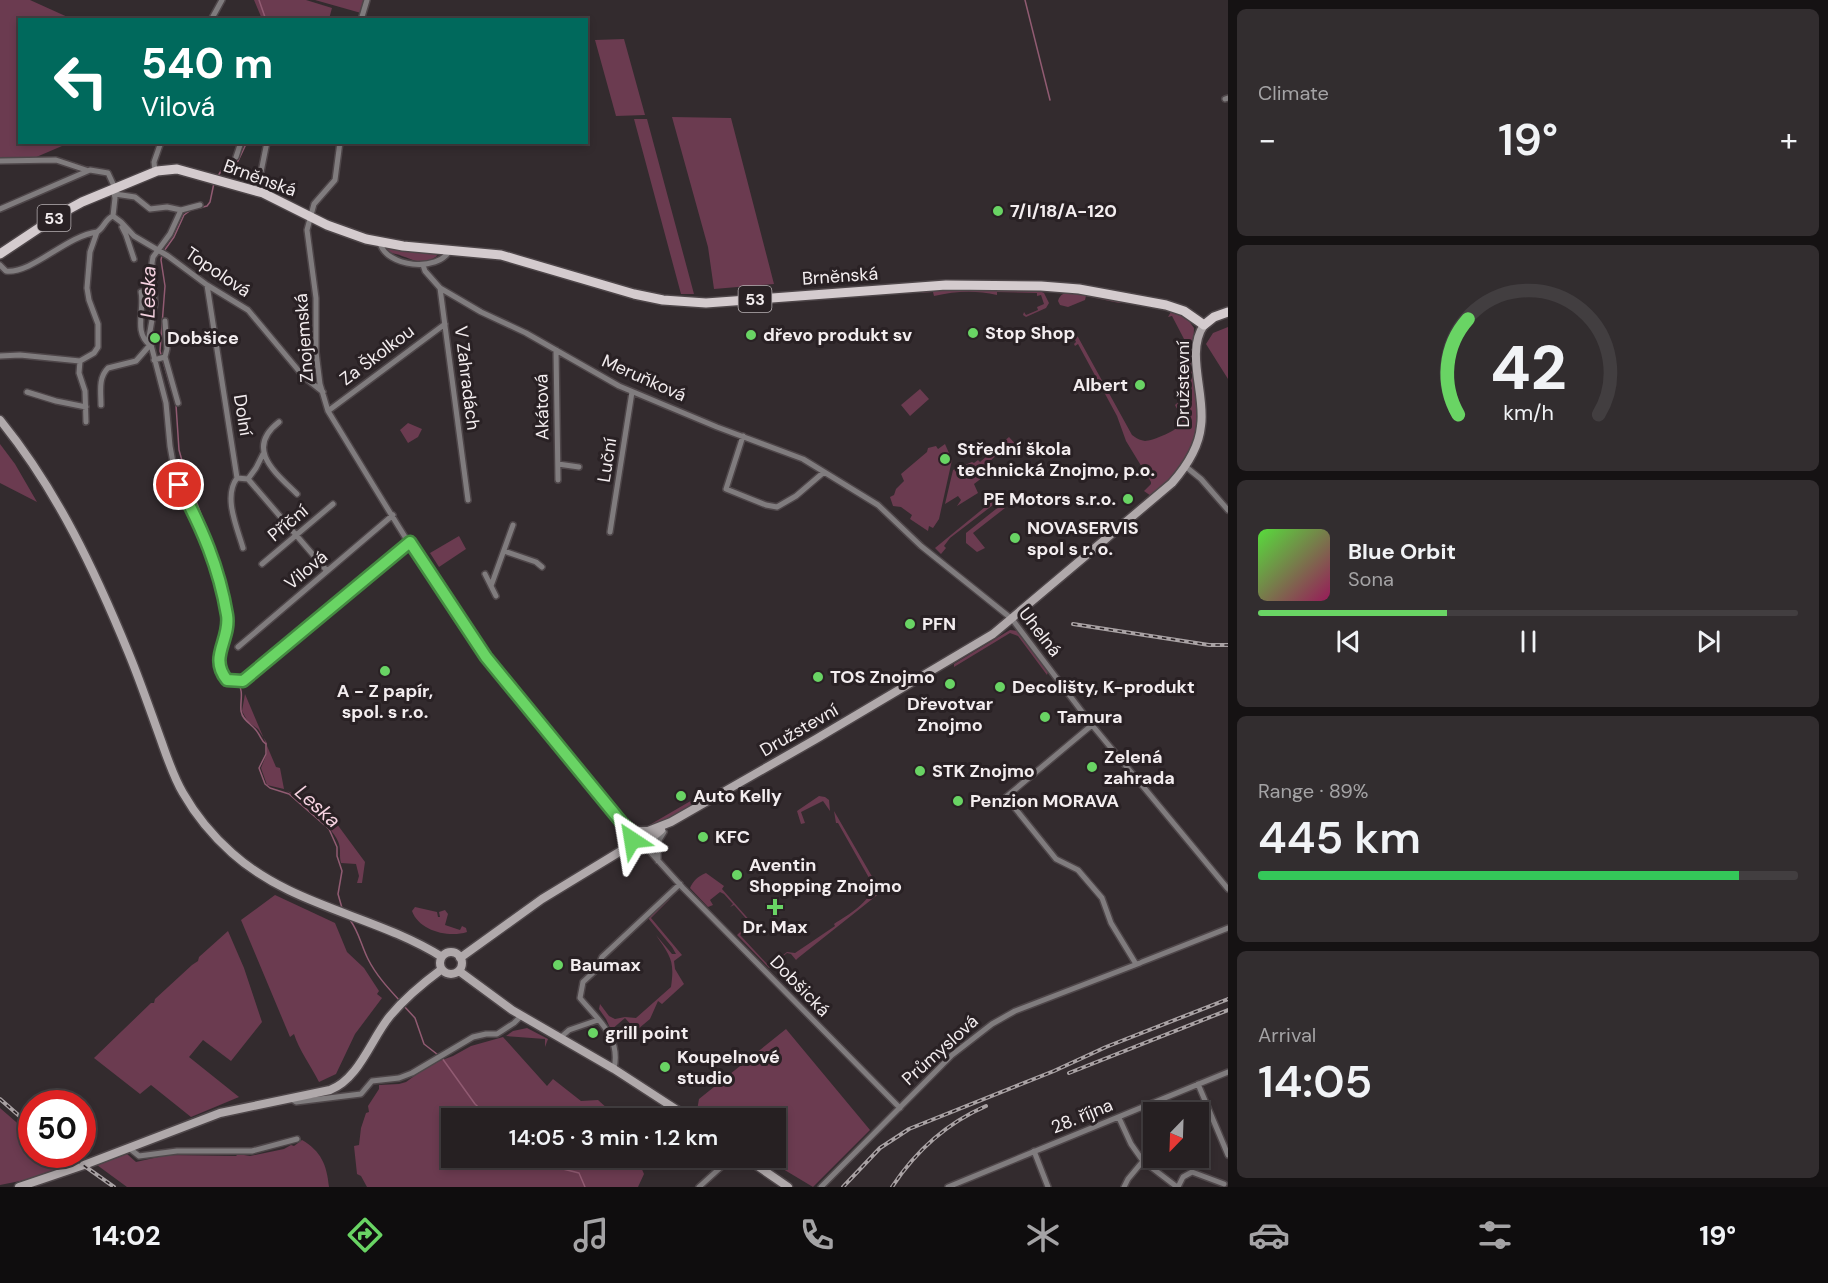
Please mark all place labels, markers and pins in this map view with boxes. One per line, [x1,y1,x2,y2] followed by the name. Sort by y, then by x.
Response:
[1010,199,1117,223] place label: 7/I/18/A-120
[991,204,1005,218] marker: 7/I/18/A-120
[985,321,1075,345] place label: Stop Shop
[763,323,912,347] place label: dřevo produkt sv
[167,326,239,350] place label: Dobšice
[966,326,980,340] marker: Stop Shop
[744,328,758,342] marker: dřevo produkt sv
[148,331,162,345] marker: Dobšice
[1073,373,1128,397] place label: Albert
[1133,378,1147,392] marker: Albert
[957,437,1155,482] place label: Střední škola technická Znojmo, p.o.
[938,452,952,466] marker: Střední škola technická Znojmo, p.o.
[153,459,204,510] pin
[983,487,1116,511] place label: PE Motors s.r.o.
[1121,492,1135,506] marker: PE Motors s.r.o.
[1027,516,1139,561] place label: NOVASERVIS spol s r. o.
[1008,531,1022,545] marker: NOVASERVIS spol s r. o.
[922,612,956,636] place label: PFN
[903,617,917,631] marker: PFN
[378,664,392,678] marker: A - Z papír, spol. s r.o.
[830,665,935,689] place label: TOS Znojmo
[811,670,825,684] marker: TOS Znojmo
[1012,675,1195,699] place label: Decolišty, K-produkt
[943,677,957,691] marker: Dřevotvar Znojmo
[337,679,433,724] place label: A - Z papír, spol. s r.o.
[993,680,1007,694] marker: Decolišty, K-produkt
[907,692,993,737] place label: Dřevotvar Znojmo
[1057,705,1123,729] place label: Tamura
[1038,710,1052,724] marker: Tamura
[1104,745,1175,790] place label: Zelená zahrada
[932,759,1035,783] place label: STK Znojmo
[1085,760,1099,774] marker: Zelená zahrada
[913,764,927,778] marker: STK Znojmo
[693,784,782,808] place label: Auto Kelly
[674,789,688,803] marker: Auto Kelly
[970,789,1119,813] place label: Penzion MORAVA
[951,794,965,808] marker: Penzion MORAVA
[715,825,750,849] place label: KFC
[696,830,710,844] marker: KFC
[749,853,902,898] place label: Aventin Shopping Znojmo
[730,868,744,882] marker: Aventin Shopping Znojmo
[768,900,782,914] marker: Dr. Max
[743,915,807,939] place label: Dr. Max
[570,953,641,977] place label: Baumax
[551,958,565,972] marker: Baumax
[605,1021,688,1045] place label: grill point
[586,1026,600,1040] marker: grill point
[677,1045,780,1090] place label: Koupelnové studio
[658,1060,672,1074] marker: Koupelnové studio

